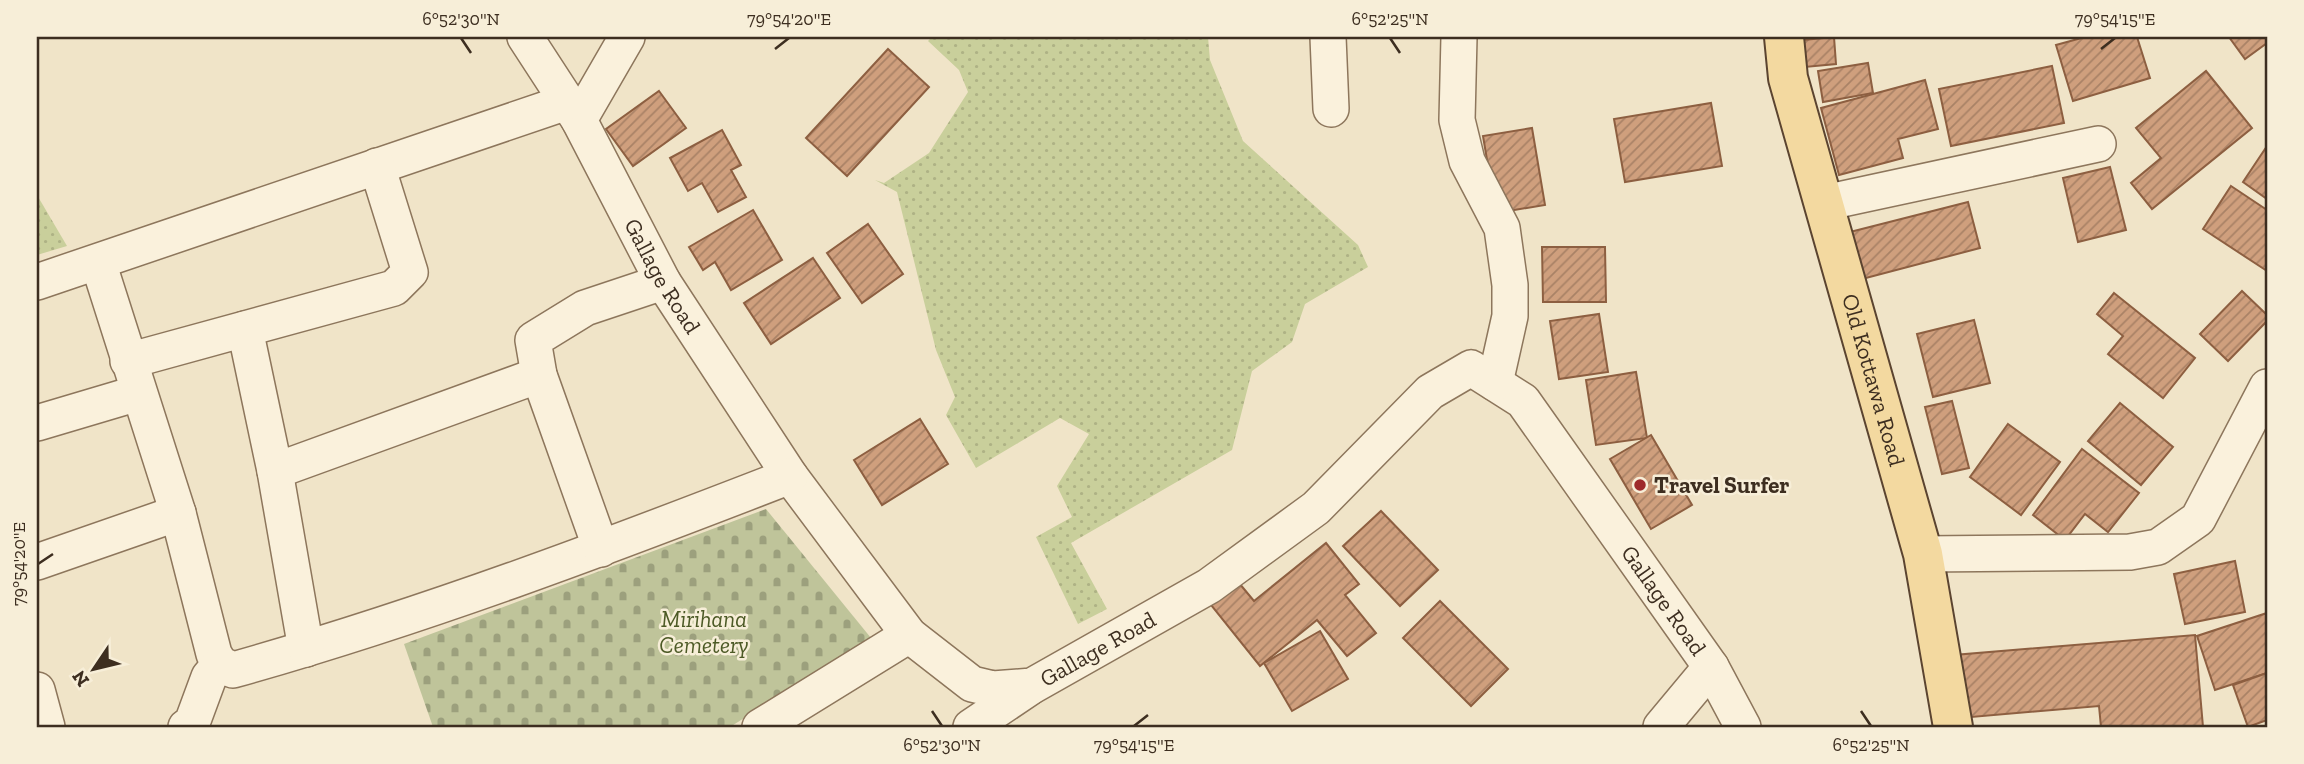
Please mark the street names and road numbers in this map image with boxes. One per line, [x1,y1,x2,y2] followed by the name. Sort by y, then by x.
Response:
[618,214,707,339] street label: Gallage Road
[1836,291,1911,470] street label: Old Kottawa Road
[1615,540,1713,661] street label: Gallage Road
[1035,605,1161,693] street label: Gallage Road

